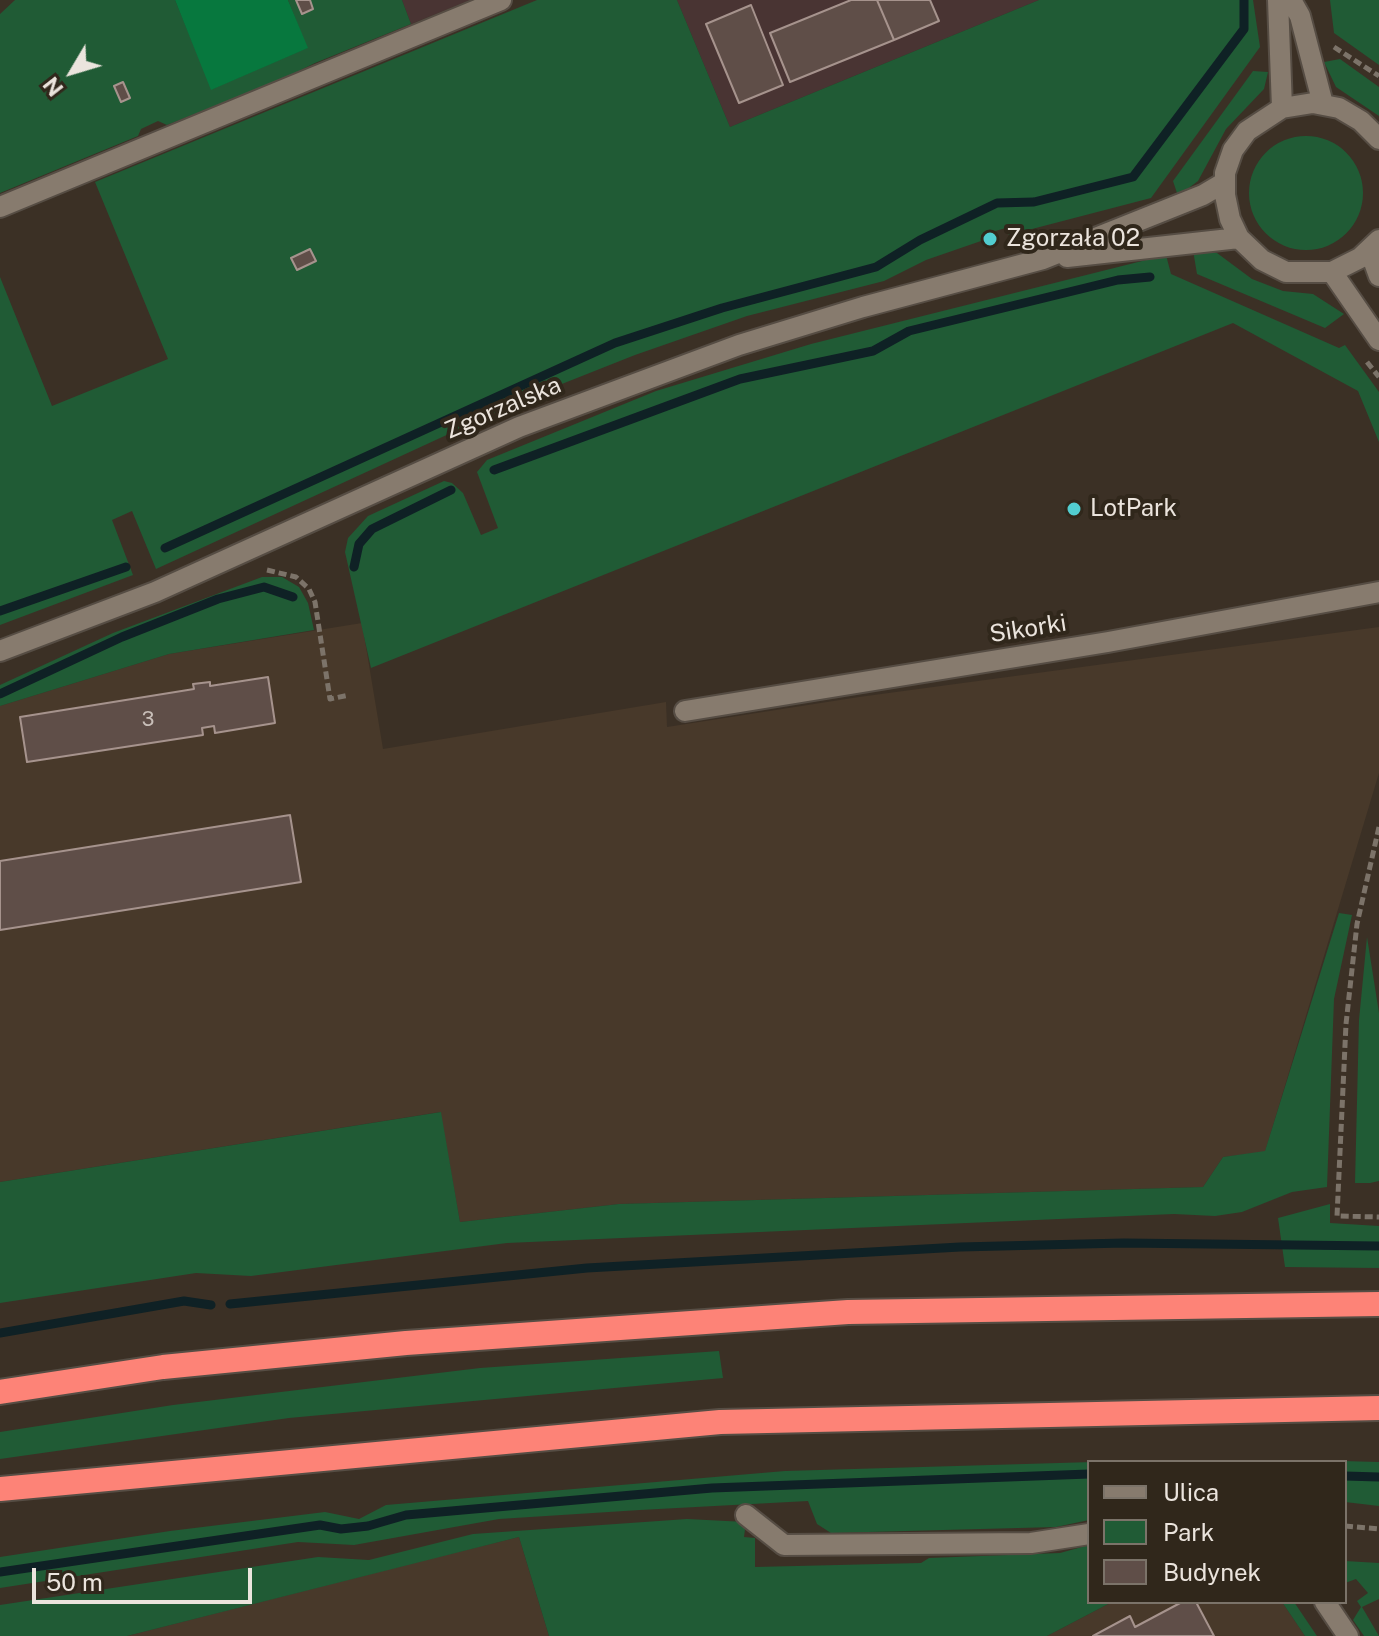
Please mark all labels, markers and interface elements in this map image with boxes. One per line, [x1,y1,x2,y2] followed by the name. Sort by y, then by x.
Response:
[32,32,112,112] north arrow
[38,72,69,102] text: N
[1006,225,1140,253] place label: Zgorzała 02
[981,230,999,248] marker: Zgorzała 02
[441,371,565,445] street label: Zgorzalska
[1090,495,1177,523] place label: LotPark
[1065,500,1083,518] marker: LotPark
[987,609,1069,649] street label: Sikorki
[142,708,154,732] house number: 3
[1087,1460,1347,1604] legend
[1163,1478,1219,1506] text: Ulica
[1163,1518,1214,1546] text: Park
[36,1552,256,1602] scale bar
[1163,1558,1261,1586] text: Budynek
[46,1568,103,1596] text: 50 m

